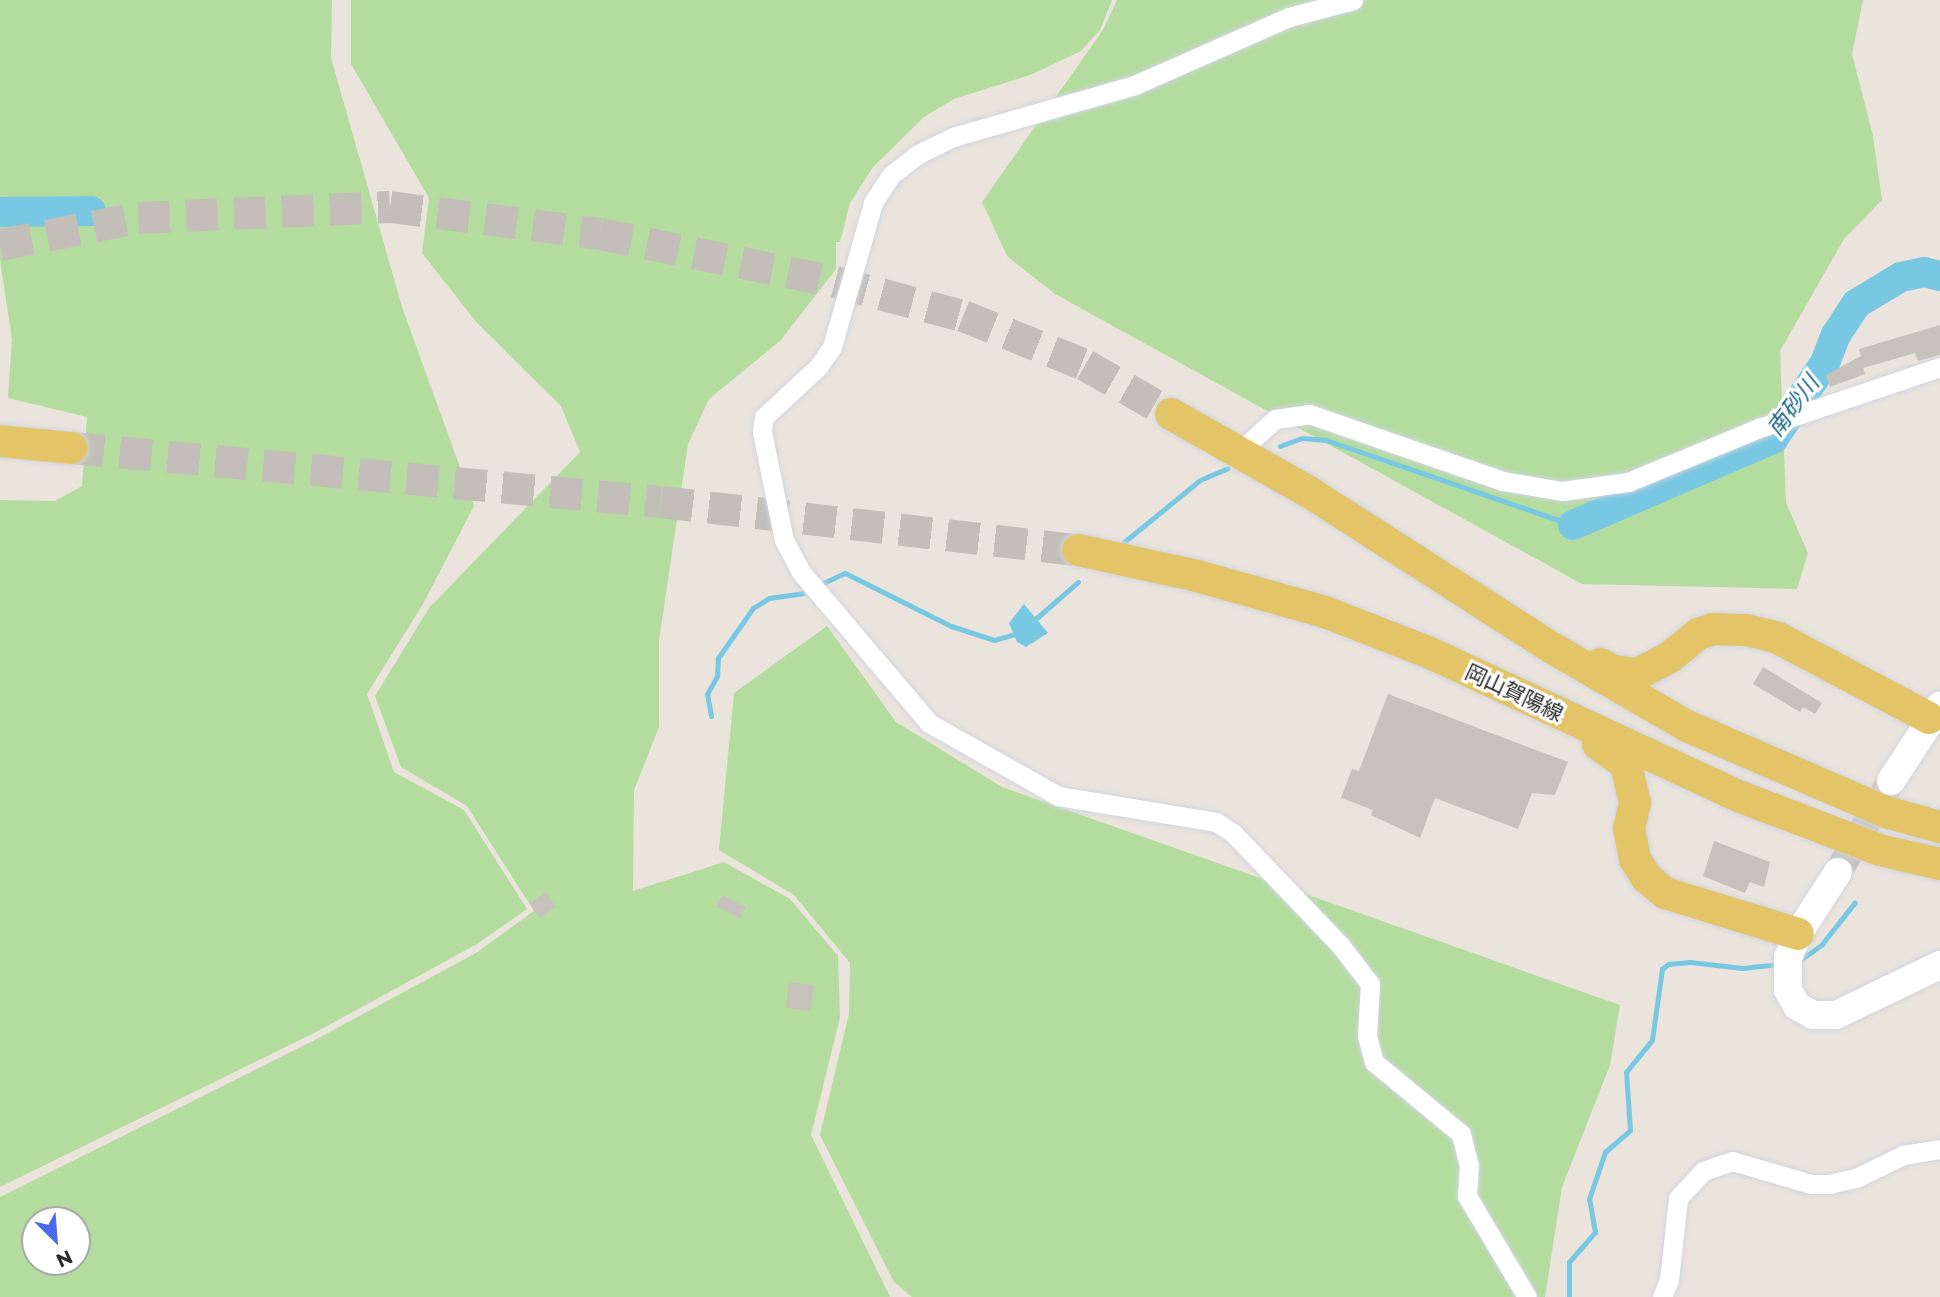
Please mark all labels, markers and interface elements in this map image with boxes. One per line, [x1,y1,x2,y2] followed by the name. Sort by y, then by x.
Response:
[1761,370,1825,442] water label: 南砂川
[1461,659,1567,727] street label: 岡山賀陽線
[21,1206,91,1276] north arrow
[52,1245,76,1272] text: N

